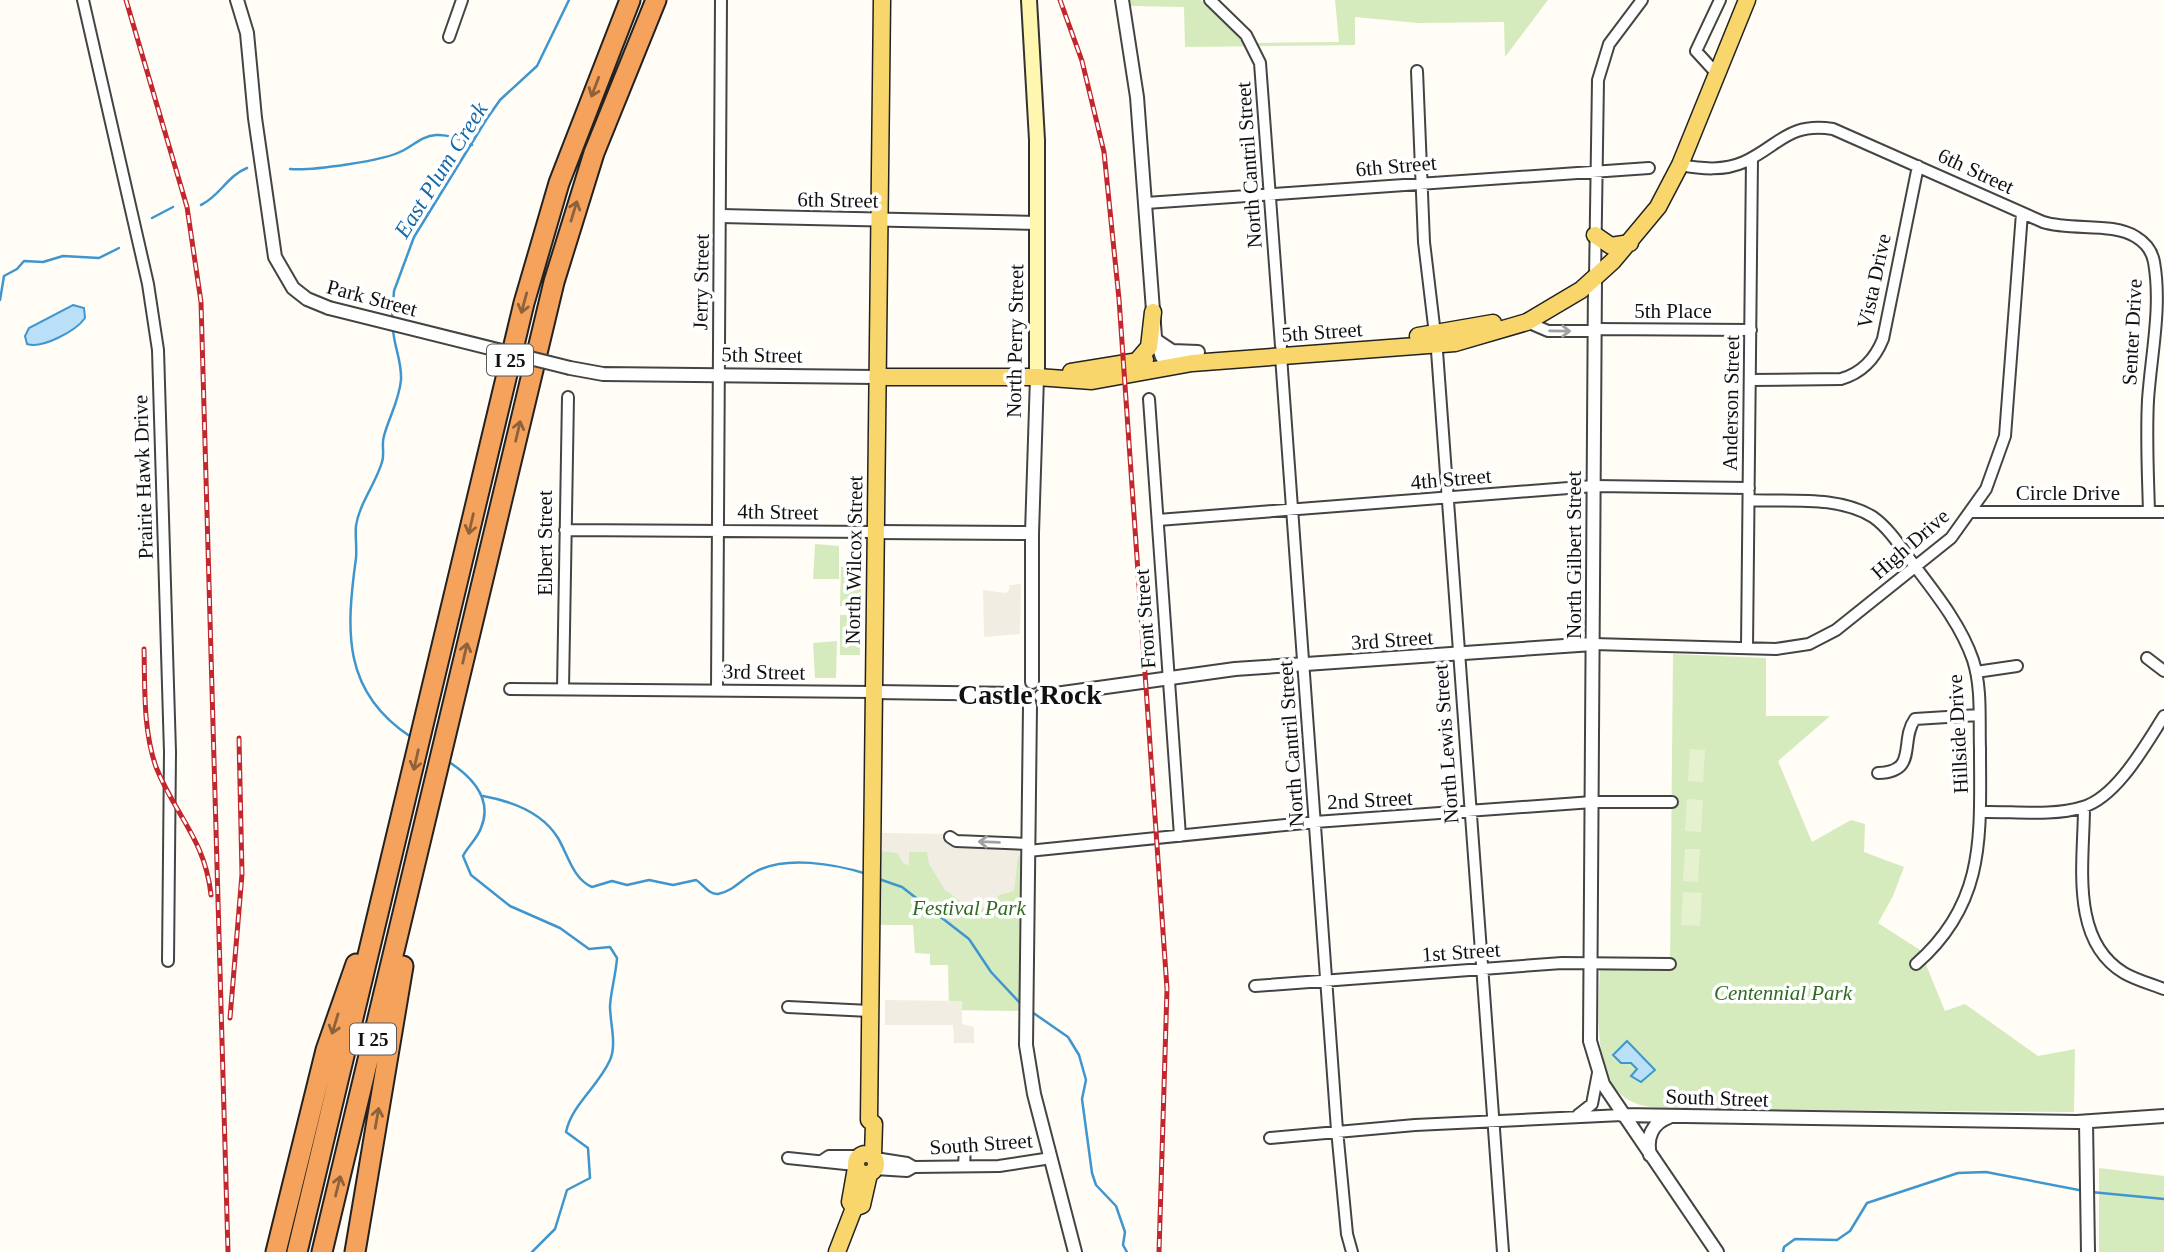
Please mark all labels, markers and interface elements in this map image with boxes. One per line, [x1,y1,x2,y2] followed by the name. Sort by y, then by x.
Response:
[588,75,600,97] one-way arrow
[1231,81,1267,249] street label: North Cantril Street
[389,97,493,243] water label: East Plum Creek
[1934,143,2018,199] street label: 6th Street
[1355,150,1438,181] street label: 6th Street
[797,187,879,213] street label: 6th Street
[568,200,581,222] one-way arrow
[1852,231,1896,331] street label: Vista Drive
[688,234,714,330] street label: Jerry Street
[1002,264,1028,418] street label: North Perry Street
[324,274,420,322] street label: Park Street
[2117,278,2147,386] street label: Senter Drive
[517,291,530,314] one-way arrow
[1634,299,1712,323] street label: 5th Place
[1281,317,1363,347] street label: 5th Street
[1548,324,1571,338] one-way arrow
[1718,335,1744,471] street label: Anderson Street
[721,342,803,368] street label: 5th Street
[487,344,533,376] road number: I 25
[128,394,158,560] street label: Prairie Hawk Drive
[512,420,525,443] one-way arrow
[1410,463,1493,494] street label: 4th Street
[1562,471,1586,639] street label: North Gilbert Street
[841,475,867,645] street label: North Wilcox Street
[2016,481,2120,505] street label: Circle Drive
[533,490,557,596] street label: Elbert Street
[737,499,819,525] street label: 4th Street
[1866,504,1954,584] street label: High Drive
[464,512,477,535] one-way arrow
[1130,568,1160,670] street label: Front Street
[1350,625,1434,655] street label: 3rd Street
[459,642,473,665] one-way arrow
[723,659,805,685] street label: 3rd Street
[1273,660,1309,828] street label: North Cantril Street
[1428,663,1464,825] street label: North Lewis Street
[1943,674,1973,794] street label: Hillside Drive
[958,679,1102,710] district label: Castle Rock
[408,749,421,771] one-way arrow
[1327,786,1414,814] street label: 2nd Street
[978,836,1001,849] one-way arrow
[911,896,1027,920] park label: Festival Park
[1421,937,1501,967] street label: 1st Street
[1714,981,1853,1005] park label: Centennial Park
[327,1013,340,1035] one-way arrow
[350,1023,396,1054] road number: I 25
[1665,1084,1769,1112] street label: South Street
[371,1107,385,1130] one-way arrow
[929,1128,1033,1160] street label: South Street
[332,1175,345,1198] one-way arrow

